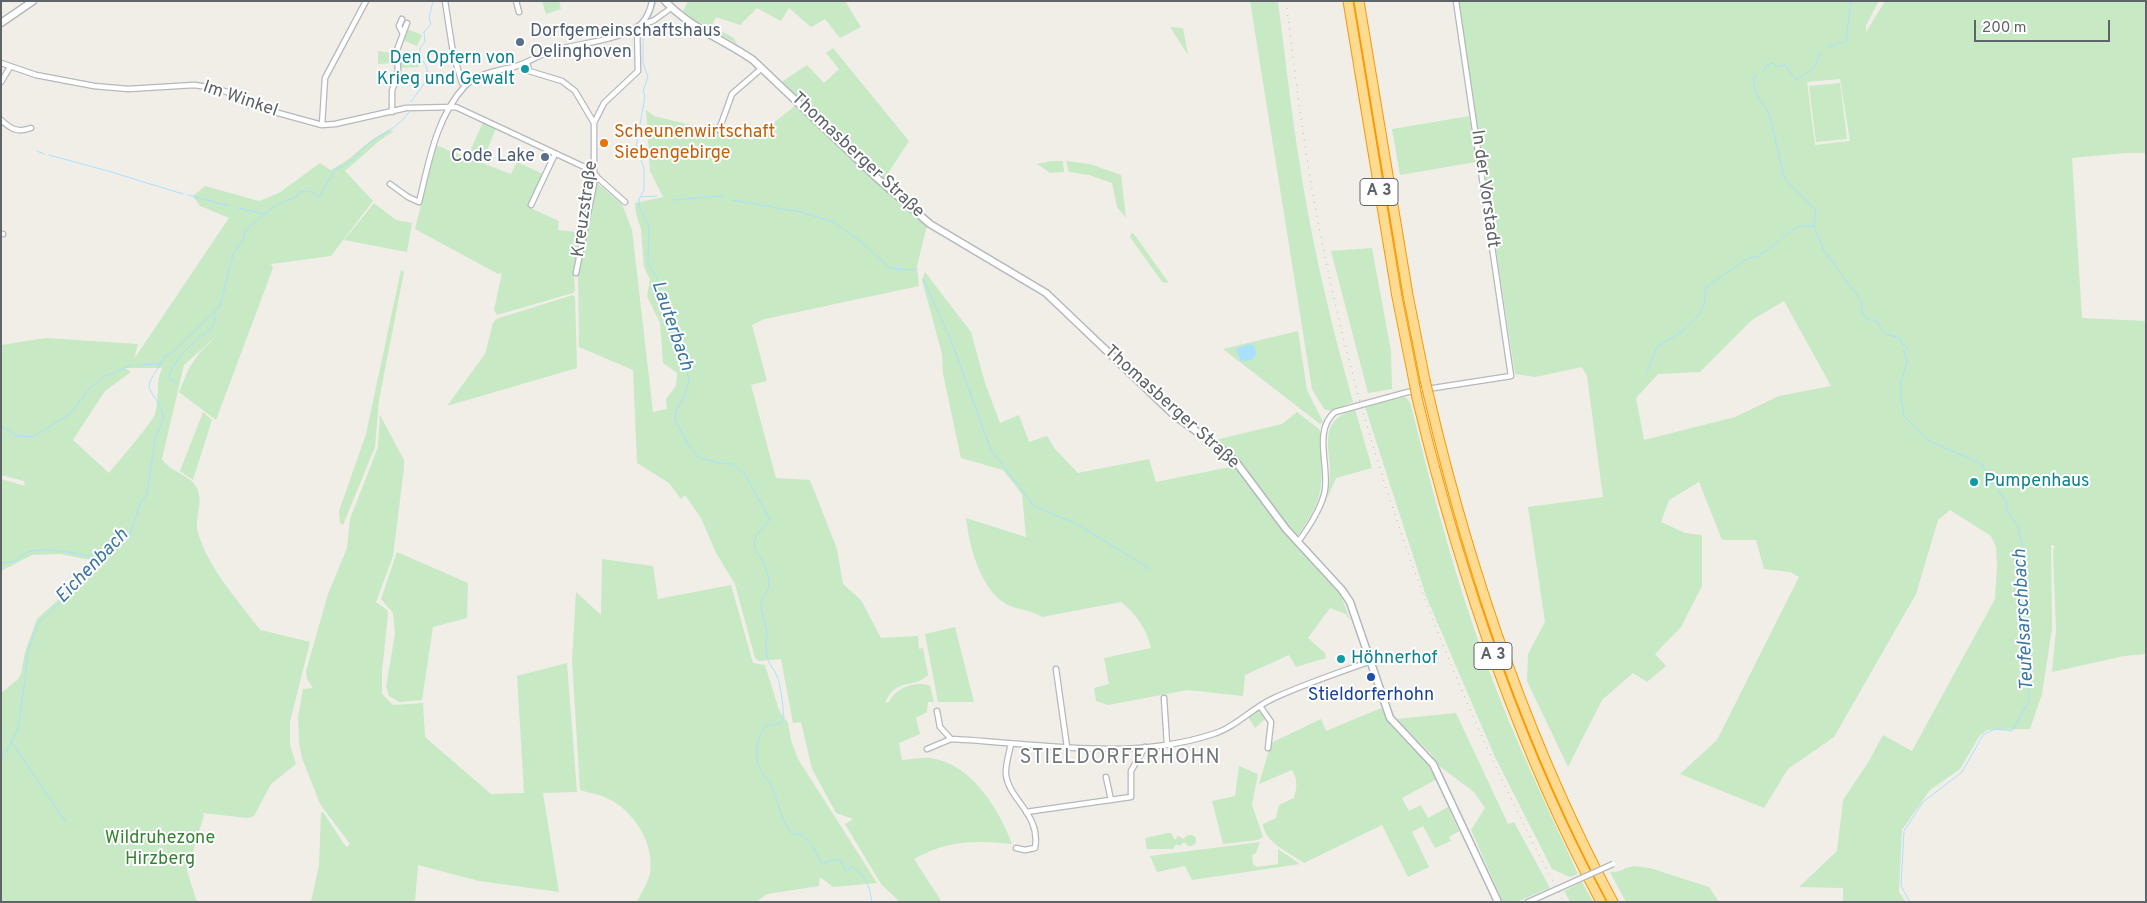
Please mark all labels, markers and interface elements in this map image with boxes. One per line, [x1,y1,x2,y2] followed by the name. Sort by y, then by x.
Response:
[1977,10,2113,42] scale bar
[1982,19,2027,38] text: 200 m
[530,21,721,64] place label: Dorfgemeinschaftshaus Oelinghoven
[514,36,526,48] marker: Dorfgemeinschaftshaus Oelinghoven
[377,48,515,90] place label: Den Opfern von Krieg und Gewalt
[519,63,531,75] marker: Den Opfern von Krieg und Gewalt
[200,77,280,123] street label: Im Winkel
[786,89,928,223] street label: Thomasberger Straße
[614,122,775,164] place label: Scheunenwirtschaft Siebengebirge
[1465,129,1503,249] street label: In der Vorstadt
[598,137,610,149] marker: Scheunenwirtschaft Siebengebirge
[451,146,535,168] place label: Code Lake
[539,151,551,163] marker: Code Lake
[569,159,603,259] street label: Kreuzstraße
[1360,178,1398,206] road number: A 3
[645,278,697,374] water label: Lauterbach
[1099,342,1243,474] street label: Thomasberger Straße
[1984,471,2090,493] place label: Pumpenhaus
[1968,476,1980,488] marker: Pumpenhaus
[52,525,134,609] water label: Eichenbach
[2010,548,2040,692] water label: Teufelsarschbach
[1474,642,1512,669] road number: A 3
[1351,648,1437,670] place label: Höhnerhof
[1335,653,1347,665] marker: Höhnerhof
[1365,671,1377,683] marker: Stieldorferhohn
[1308,685,1434,707] place label: Stieldorferhohn
[1018,747,1222,771] district label: STIELDORFERHOHN
[105,828,215,871] park label: Wildruhezone Hirzberg

